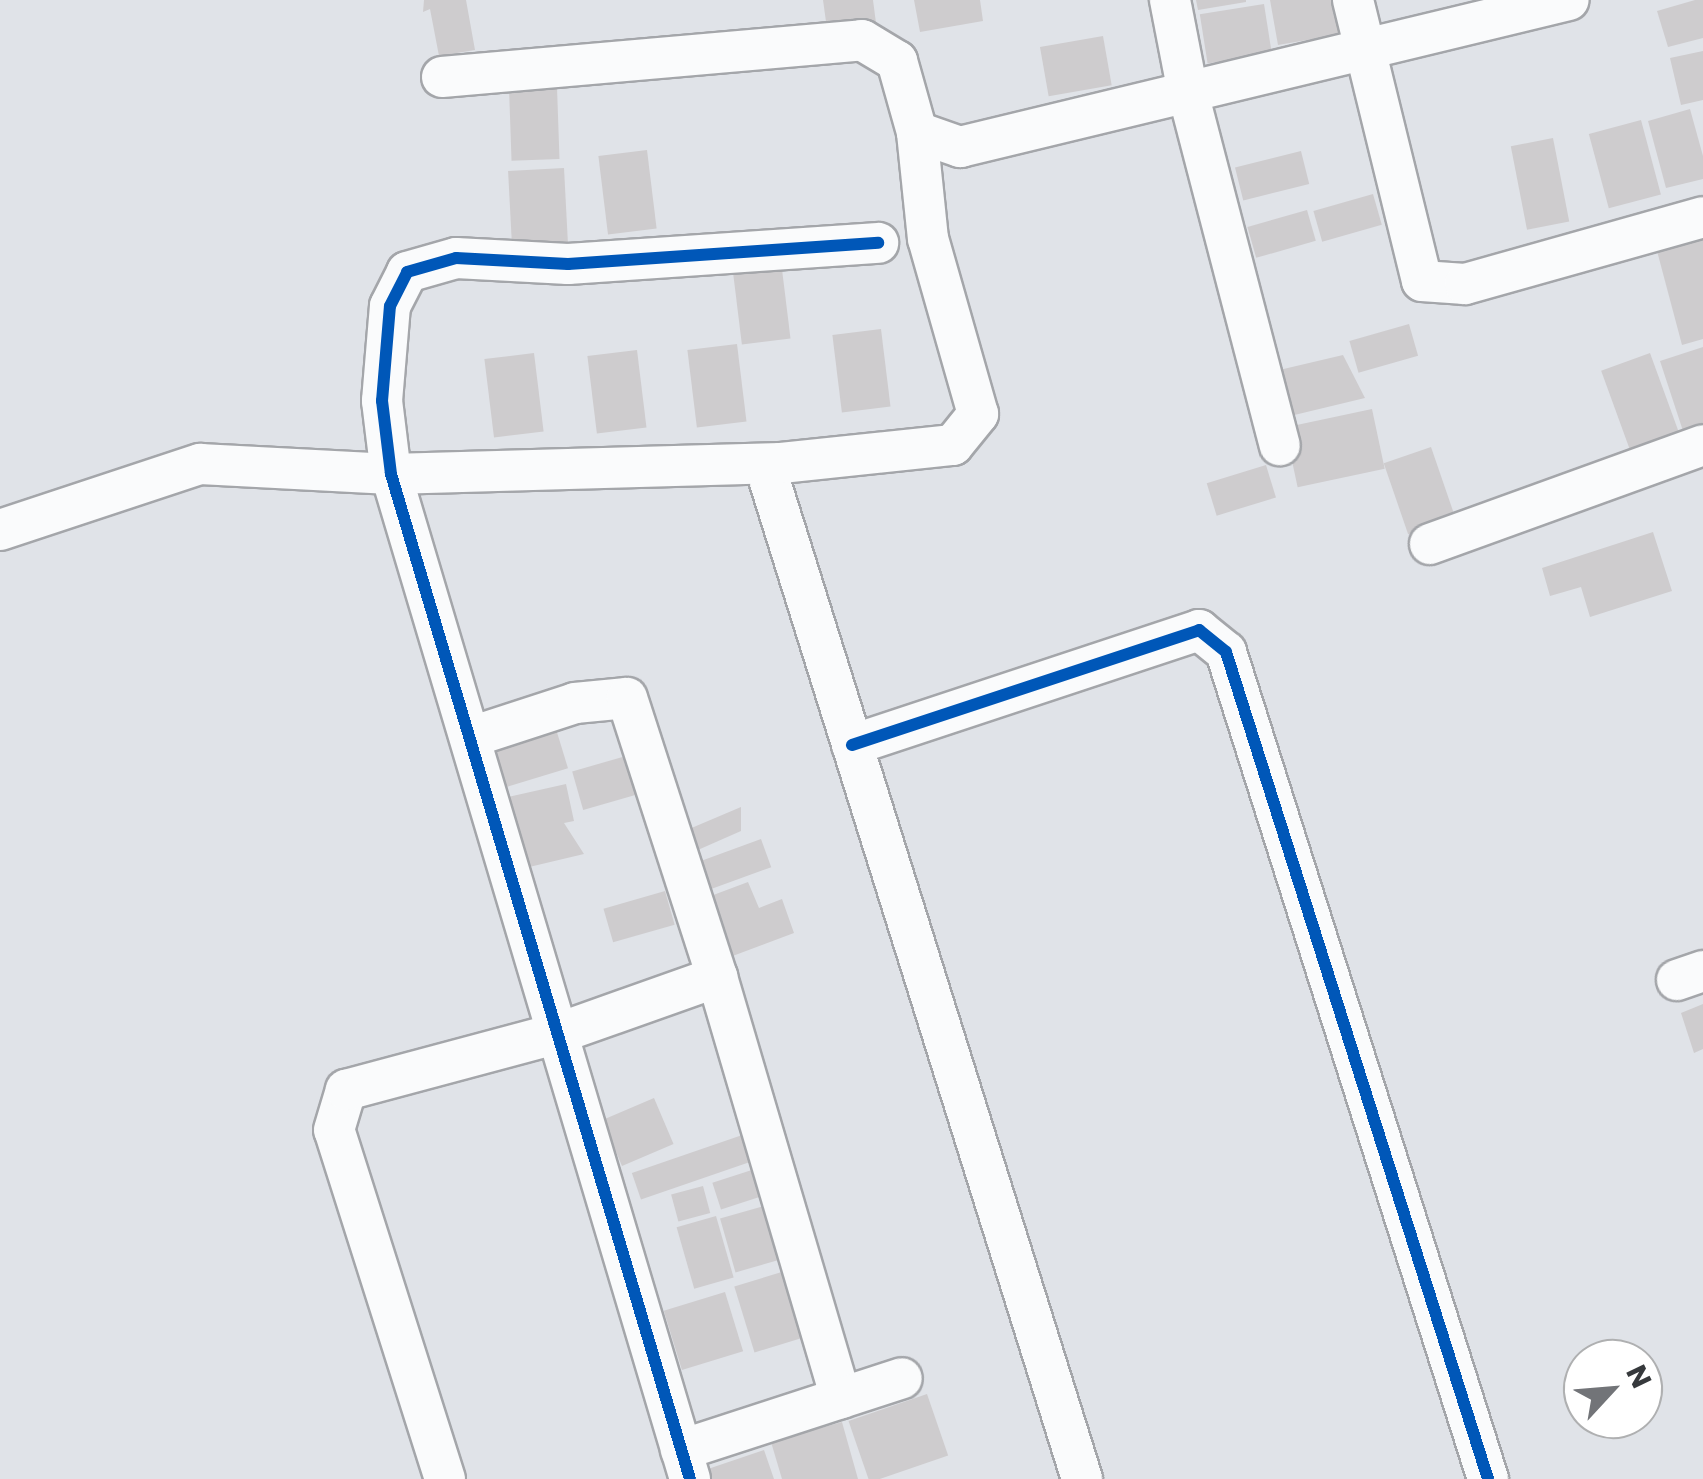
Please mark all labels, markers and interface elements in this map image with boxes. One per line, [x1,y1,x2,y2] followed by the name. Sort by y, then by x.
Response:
[1563,1339,1663,1439] north arrow
[1616,1358,1661,1395] text: N

